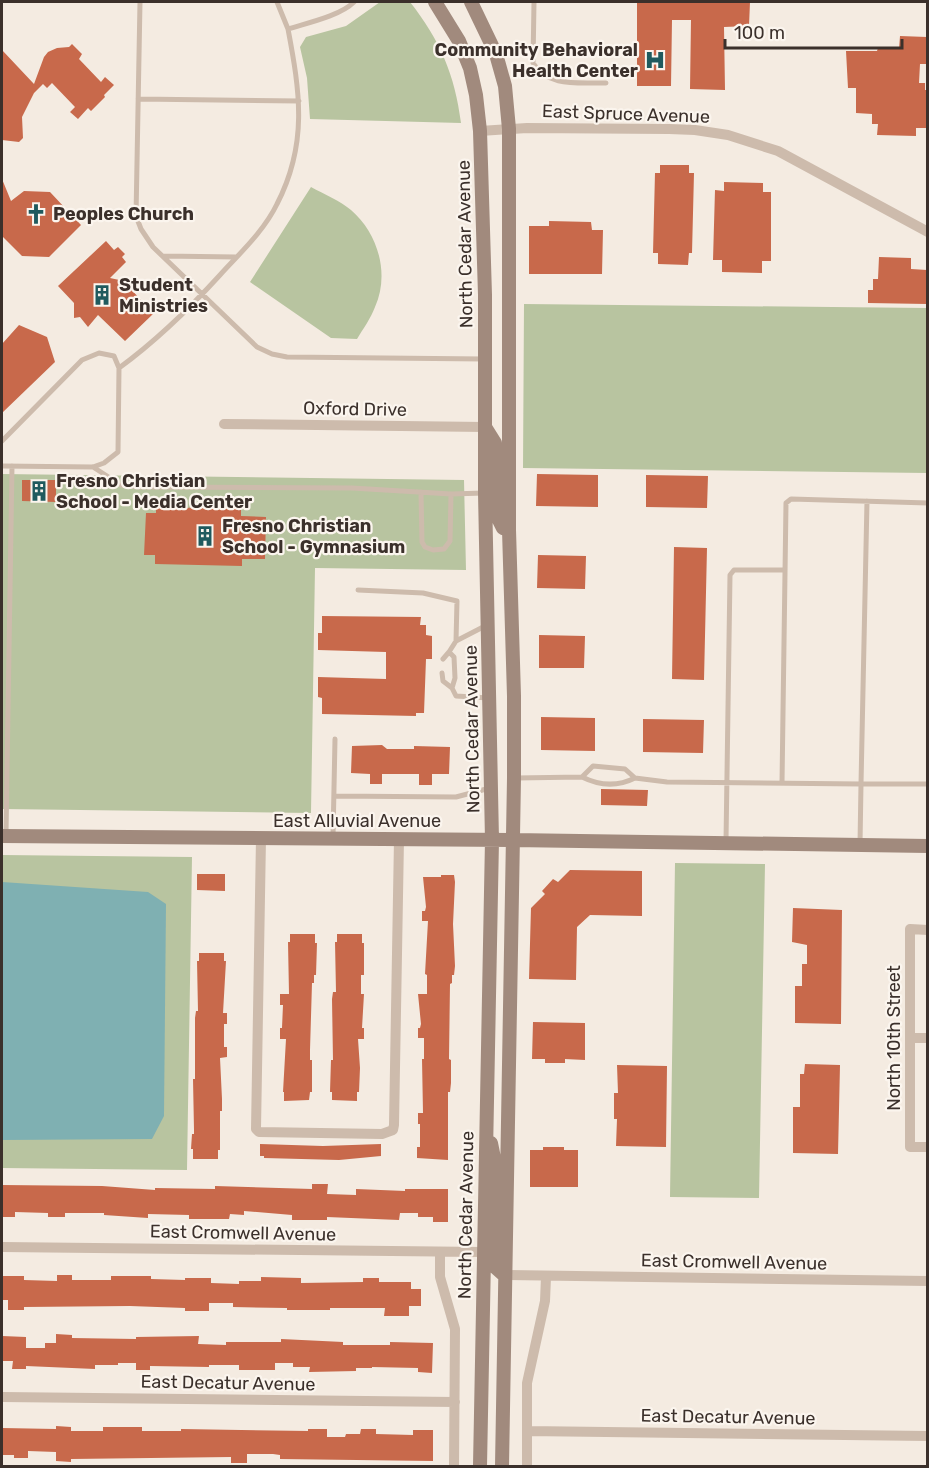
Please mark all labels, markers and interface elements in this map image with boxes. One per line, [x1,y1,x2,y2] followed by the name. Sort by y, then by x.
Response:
[725,12,902,50] scale bar
[734,22,785,44] text: 100 m
[435,39,638,82] place label: Community Behavioral Health Center
[643,48,667,72] hospital icon: Community Behavioral Health Center
[542,100,710,128] street label: East Spruce Avenue
[453,160,477,328] street label: North Cedar Avenue
[24,202,48,226] church icon: Peoples Church
[53,203,194,225] place label: Peoples Church
[119,274,208,317] place label: Student Ministries
[90,283,114,307] building icon: Student Ministries
[303,397,407,421] street label: Oxford Drive
[56,470,252,513] place label: Fresno Christian School - Media Center
[27,479,51,503] building icon: Fresno Christian School - Media Center
[222,515,405,558] place label: Fresno Christian School - Gymnasium
[193,524,217,548] building icon: Fresno Christian School - Gymnasium
[460,645,484,813] street label: North Cedar Avenue
[273,810,441,832] street label: East Alluvial Avenue
[883,965,905,1111] street label: North 10th Street
[454,1131,478,1299] street label: North Cedar Avenue
[150,1220,336,1246] street label: East Cromwell Avenue
[641,1249,827,1275] street label: East Cromwell Avenue
[140,1370,316,1396] street label: East Decatur Avenue
[640,1404,816,1430] street label: East Decatur Avenue

